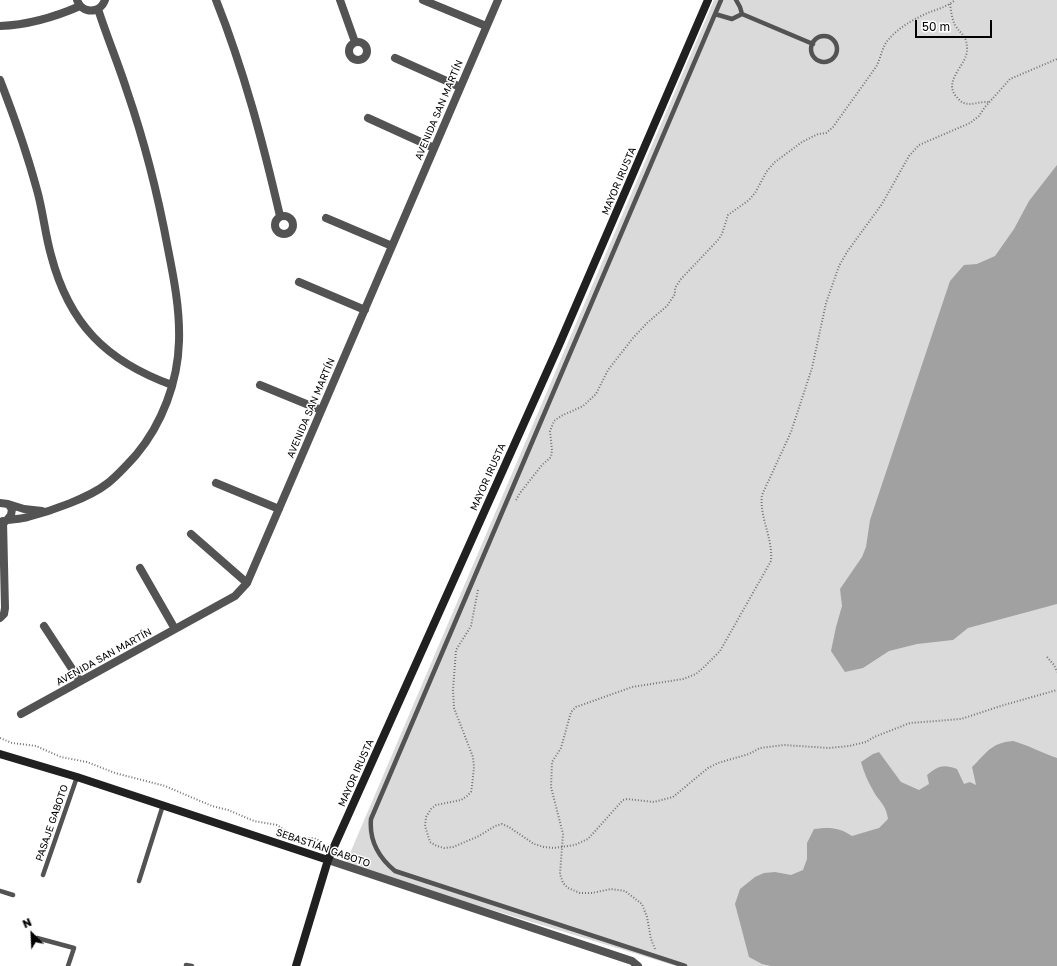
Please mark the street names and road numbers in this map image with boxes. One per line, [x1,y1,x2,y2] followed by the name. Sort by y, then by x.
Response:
[412,58,466,162] street label: AVENIDA SAN MARTÍN
[599,145,639,217] street label: MAYOR IRUSTA
[284,356,338,460] street label: AVENIDA SAN MARTÍN
[468,441,508,513] street label: MAYOR IRUSTA
[54,626,154,688] street label: AVENIDA SAN MARTÍN
[336,737,376,809] street label: MAYOR IRUSTA
[33,783,71,863] street label: PASAJE GABOTO
[274,826,372,870] street label: SEBASTIÁN GABOTO

